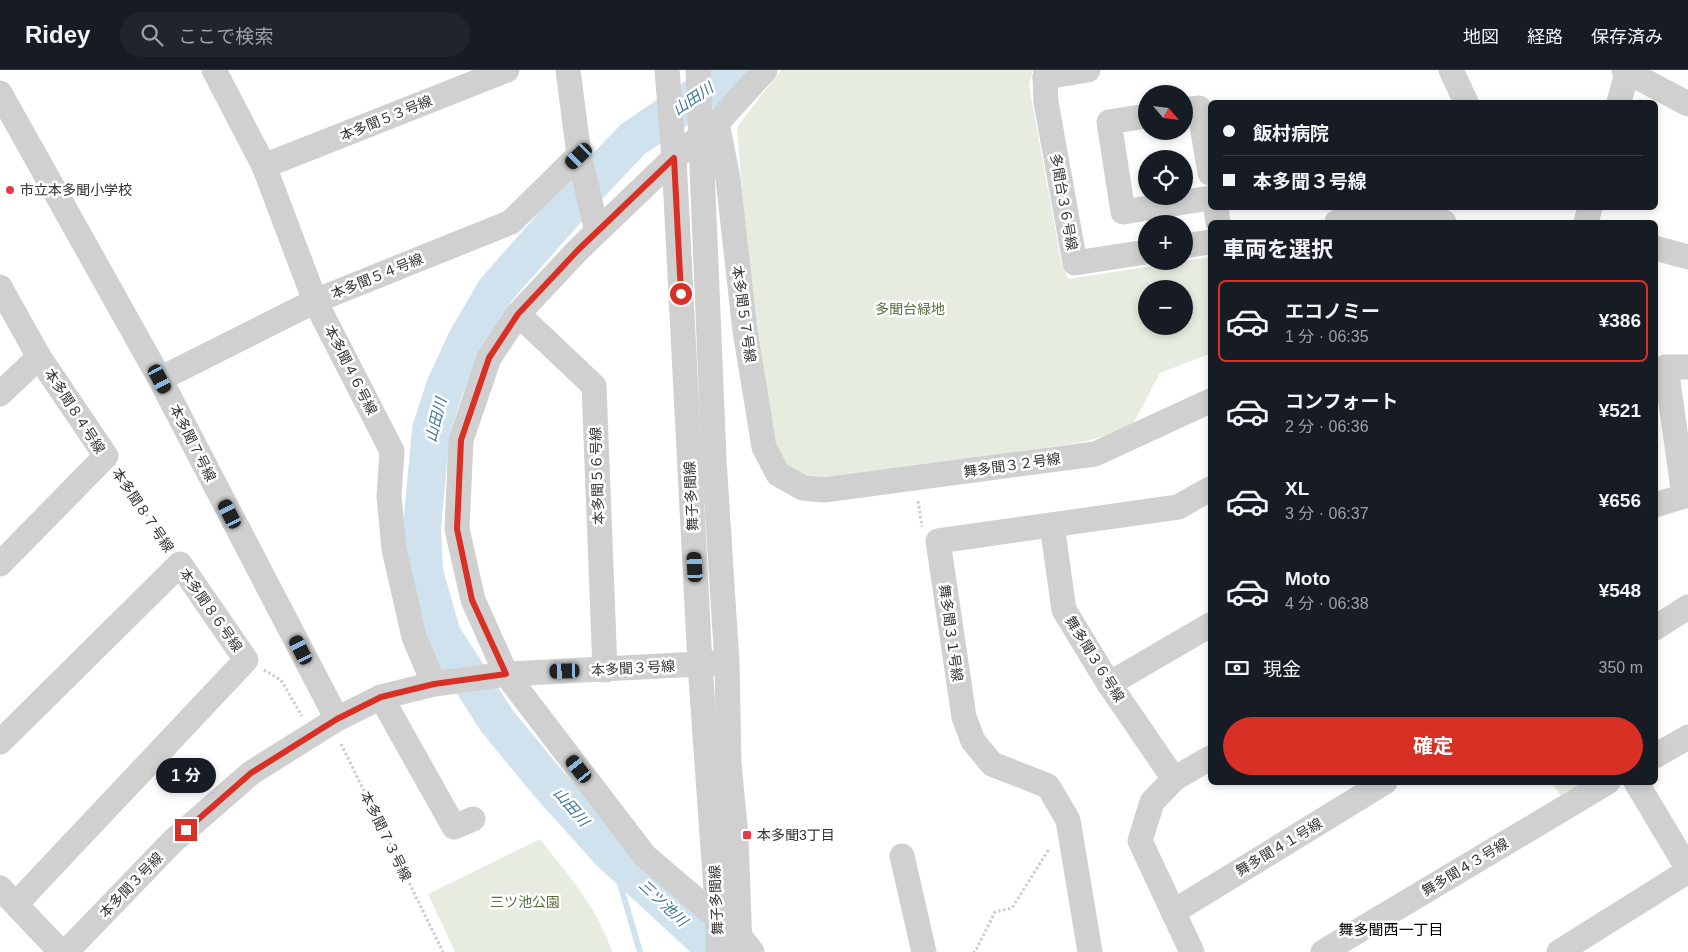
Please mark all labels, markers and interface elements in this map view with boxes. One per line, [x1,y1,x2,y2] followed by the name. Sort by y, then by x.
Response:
[120,12,470,57] search box
[25,21,90,48] text: Ridey
[138,21,166,49] icon: search
[178,26,273,47] text: ここで検索
[1463,27,1499,47] text: 地図
[1527,27,1563,47] text: 経路
[1591,27,1663,47] text: 保存済み
[669,78,718,118] water label: 山田川
[1138,85,1192,140] north arrow
[1138,85,1193,335] map controls
[338,92,434,144] street label: 本多聞５３号線
[1253,123,1329,144] text: 飯村病院
[562,140,595,172] car
[1138,150,1193,205] button: locate
[1048,152,1080,252] street label: 多聞台３６号線
[1253,171,1367,192] text: 本多聞３号線
[20,182,132,198] place label: 市立本多聞小学校
[4,184,16,196] marker: 市立本多聞小学校
[1138,215,1193,270] button: +
[1223,237,1333,262] text: 車両を選択
[329,250,425,302] street label: 本多聞５４号線
[729,264,759,364] street label: 本多聞５７号線
[1138,280,1193,335] button: −
[670,283,692,305] route start
[1225,299,1270,344] icon: car
[875,301,945,317] park label: 多聞台緑地
[1285,301,1380,322] text: エコノミー
[1599,310,1641,331] text: ¥386
[322,323,380,417] street label: 本多聞４６号線
[1285,328,1369,345] text: 1 分 · 06:35
[146,362,173,396] car
[42,366,108,456] street label: 本多聞８４号線
[1225,389,1270,434] icon: car
[1285,391,1398,412] text: コンフォート
[422,394,450,444] water label: 山田川
[1599,400,1641,421] text: ¥521
[167,402,219,484] street label: 本多聞７号線
[1285,418,1369,435] text: 2 分 · 06:36
[587,427,607,525] street label: 本多聞５６号線
[962,450,1062,480] street label: 舞多聞３２号線
[681,461,701,531] street label: 舞子多聞線
[109,465,177,555] street label: 本多聞８７号線
[1285,478,1309,499] text: XL
[1225,479,1270,524] icon: car
[1599,490,1641,511] text: ¥656
[216,497,243,531] car
[1285,505,1369,522] text: 3 分 · 06:37
[686,552,703,582] car
[176,565,246,655] street label: 本多聞８６号線
[1285,568,1330,589] text: Moto
[1225,569,1270,614] icon: car
[1599,580,1641,601] text: ¥548
[936,583,966,683] street label: 舞多聞３１号線
[1285,595,1369,612] text: 4 分 · 06:38
[1062,613,1128,705] street label: 舞多聞３６号線
[287,633,314,667] car
[1223,654,1251,682] icon: cash
[591,658,675,678] street label: 本多聞３号線
[1263,659,1301,680] text: 現金
[1599,659,1643,676] text: 350 m
[549,663,580,679] car
[1223,717,1643,775] button: 確定
[563,753,594,785] car
[156,758,216,792] callout: 1 分
[171,767,201,784] text: 1 分
[550,784,594,831] water label: 山田川
[357,788,415,884] street label: 本多聞７３号線
[1233,815,1325,879] street label: 舞多聞４１号線
[175,819,197,841] route end
[757,827,835,843] place label: 本多聞3丁目
[741,829,753,841] marker: 本多聞3丁目
[1419,835,1511,899] street label: 舞多聞４３号線
[96,849,166,921] street label: 本多聞３号線
[706,865,726,935] street label: 舞子多聞線
[636,876,693,931] water label: 三ツ池川
[490,894,560,910] park label: 三ツ池公園
[1338,921,1444,938] district label: 舞多聞西一丁目

